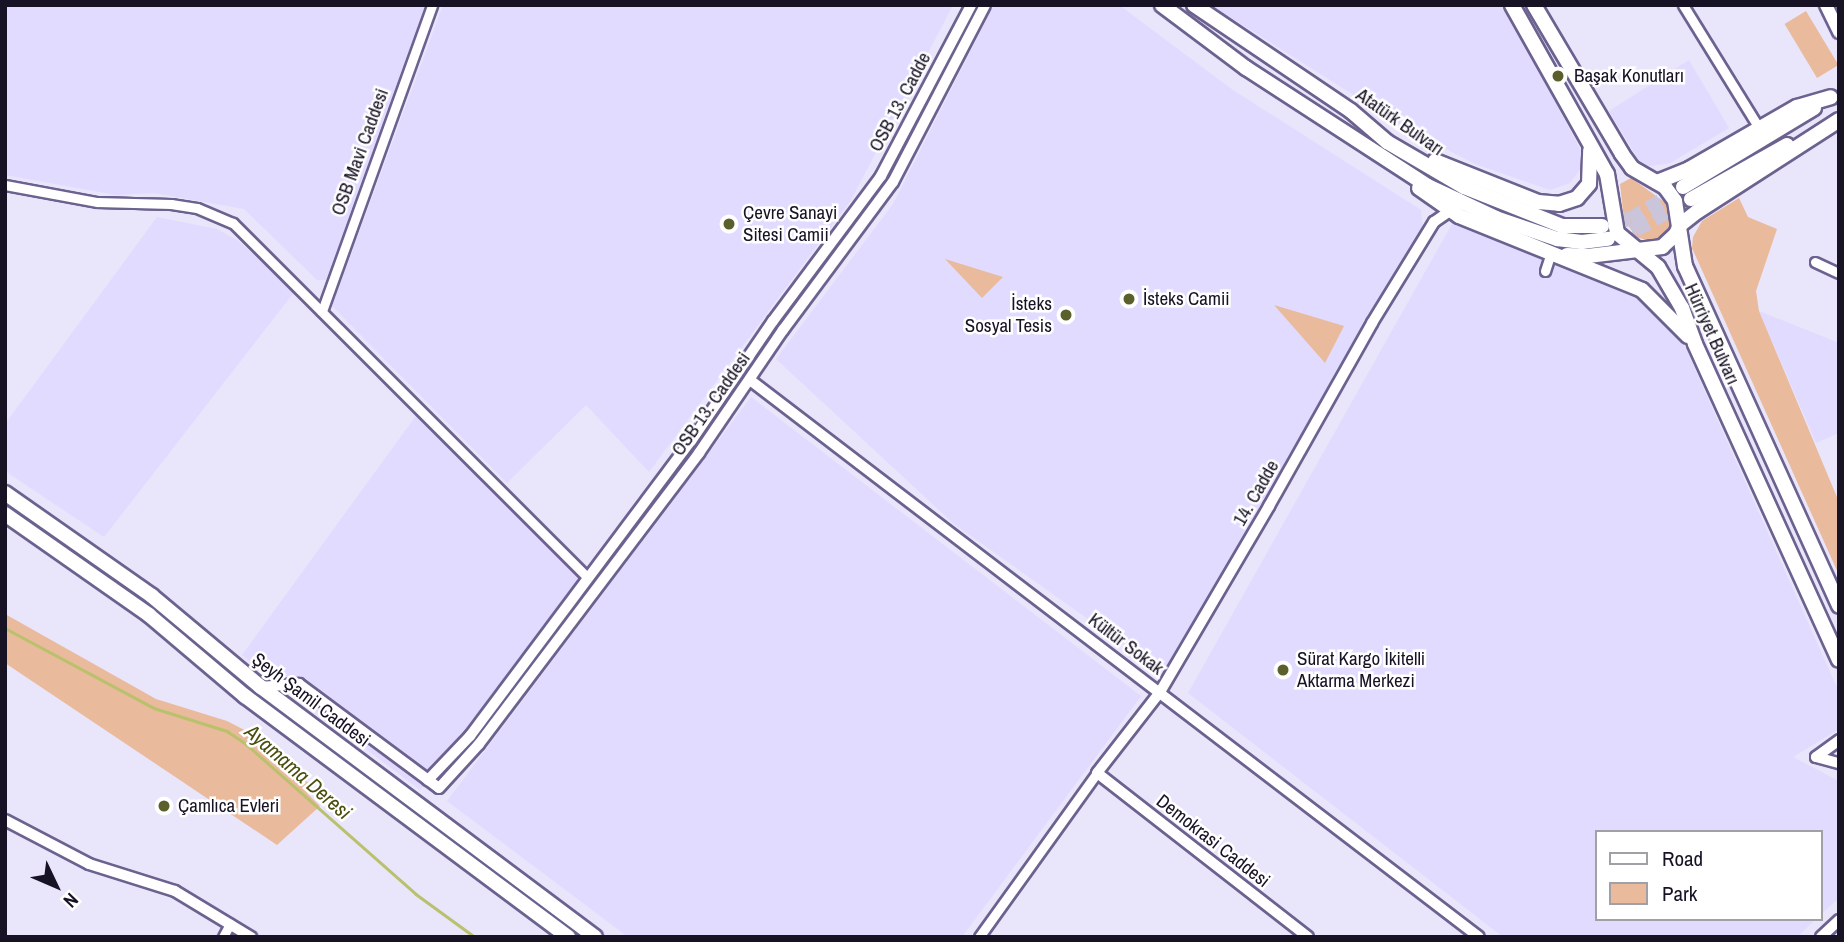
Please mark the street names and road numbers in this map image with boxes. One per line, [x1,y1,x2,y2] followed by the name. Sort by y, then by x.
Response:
[864,48,936,156] street label: OSB 13. Cadde
[1352,83,1448,161] street label: Atatürk Bulvarı
[326,85,394,219] street label: OSB Mavi Caddesi
[1680,280,1744,388] street label: Hürriyet Bulvarı
[667,348,755,460] street label: OSB 13. Caddesi
[1228,456,1284,530] street label: 14. Cadde
[1084,608,1168,680] street label: Kültür Sokak
[247,648,375,752] street label: Şeyh Şamil Caddesi
[1152,790,1274,892] street label: Demokrasi Caddesi

